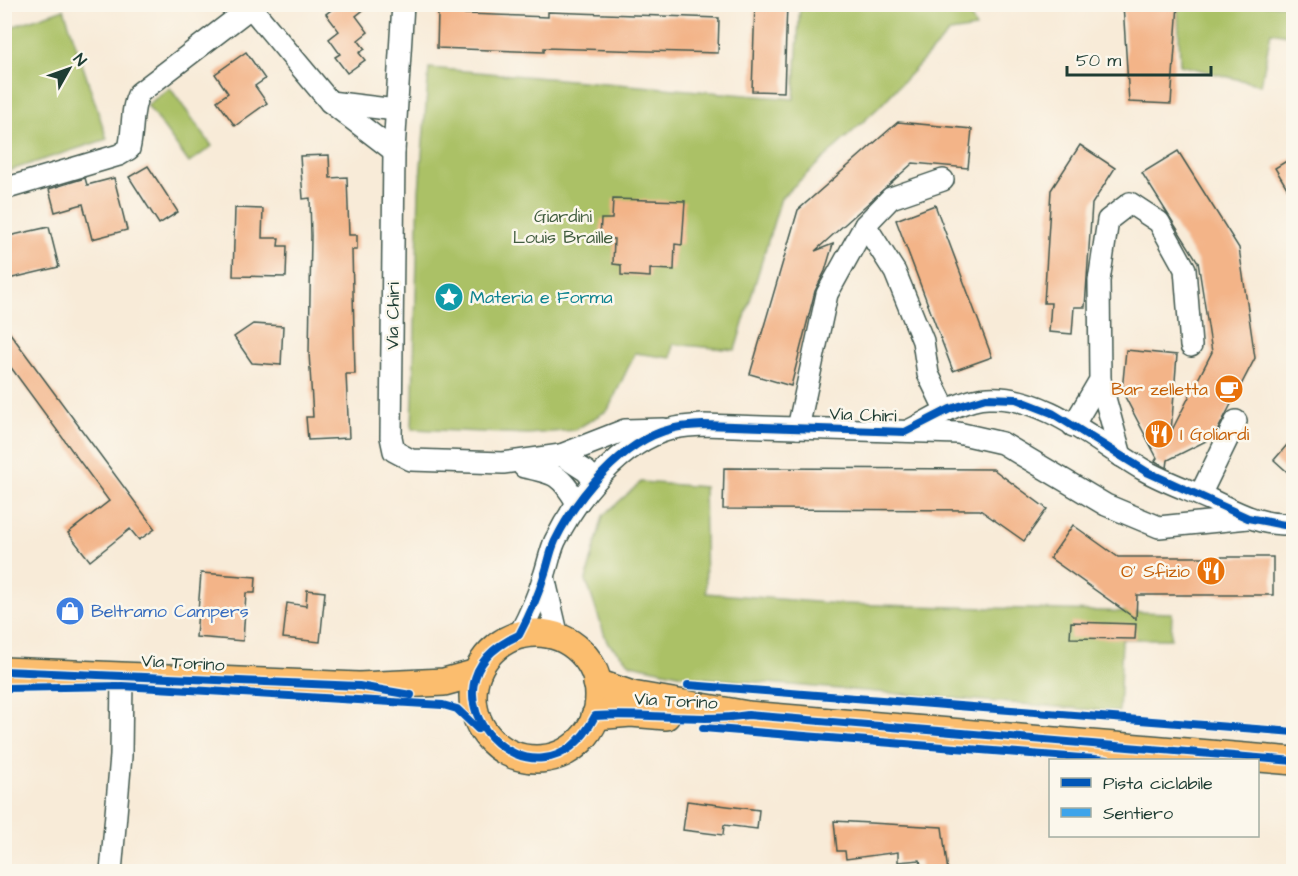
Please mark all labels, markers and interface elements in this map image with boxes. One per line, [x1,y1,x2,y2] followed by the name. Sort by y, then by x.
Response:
[39,39,99,99] north arrow
[1067,39,1211,77] scale bar
[1076,48,1121,73] text: 50 m
[68,49,91,71] text: N
[513,204,614,250] park label: Giardini Louis Braille
[433,281,465,313] place icon: Materia e Forma
[380,282,406,350] street label: Via Chiri
[470,285,613,310] place label: Materia e Forma
[1213,373,1245,405] cafe icon: Bar zelletta
[1111,377,1208,402] place label: Bar zelletta
[829,401,897,429] street label: Via Chiri
[1143,418,1175,450] restaurant icon: I Goliardi
[1180,422,1249,447] place label: I Goliardi
[1195,555,1227,587] restaurant icon: O' Sfizio
[1121,559,1190,584] place label: O' Sfizio
[54,595,86,627] shop icon: Beltramo Campers
[91,599,249,624] place label: Beltramo Campers
[141,648,225,678] street label: Via Torino
[634,686,718,716] street label: Via Torino
[1049,759,1259,837] legend
[1103,771,1213,796] text: Pista ciclabile
[1103,801,1173,826] text: Sentiero

